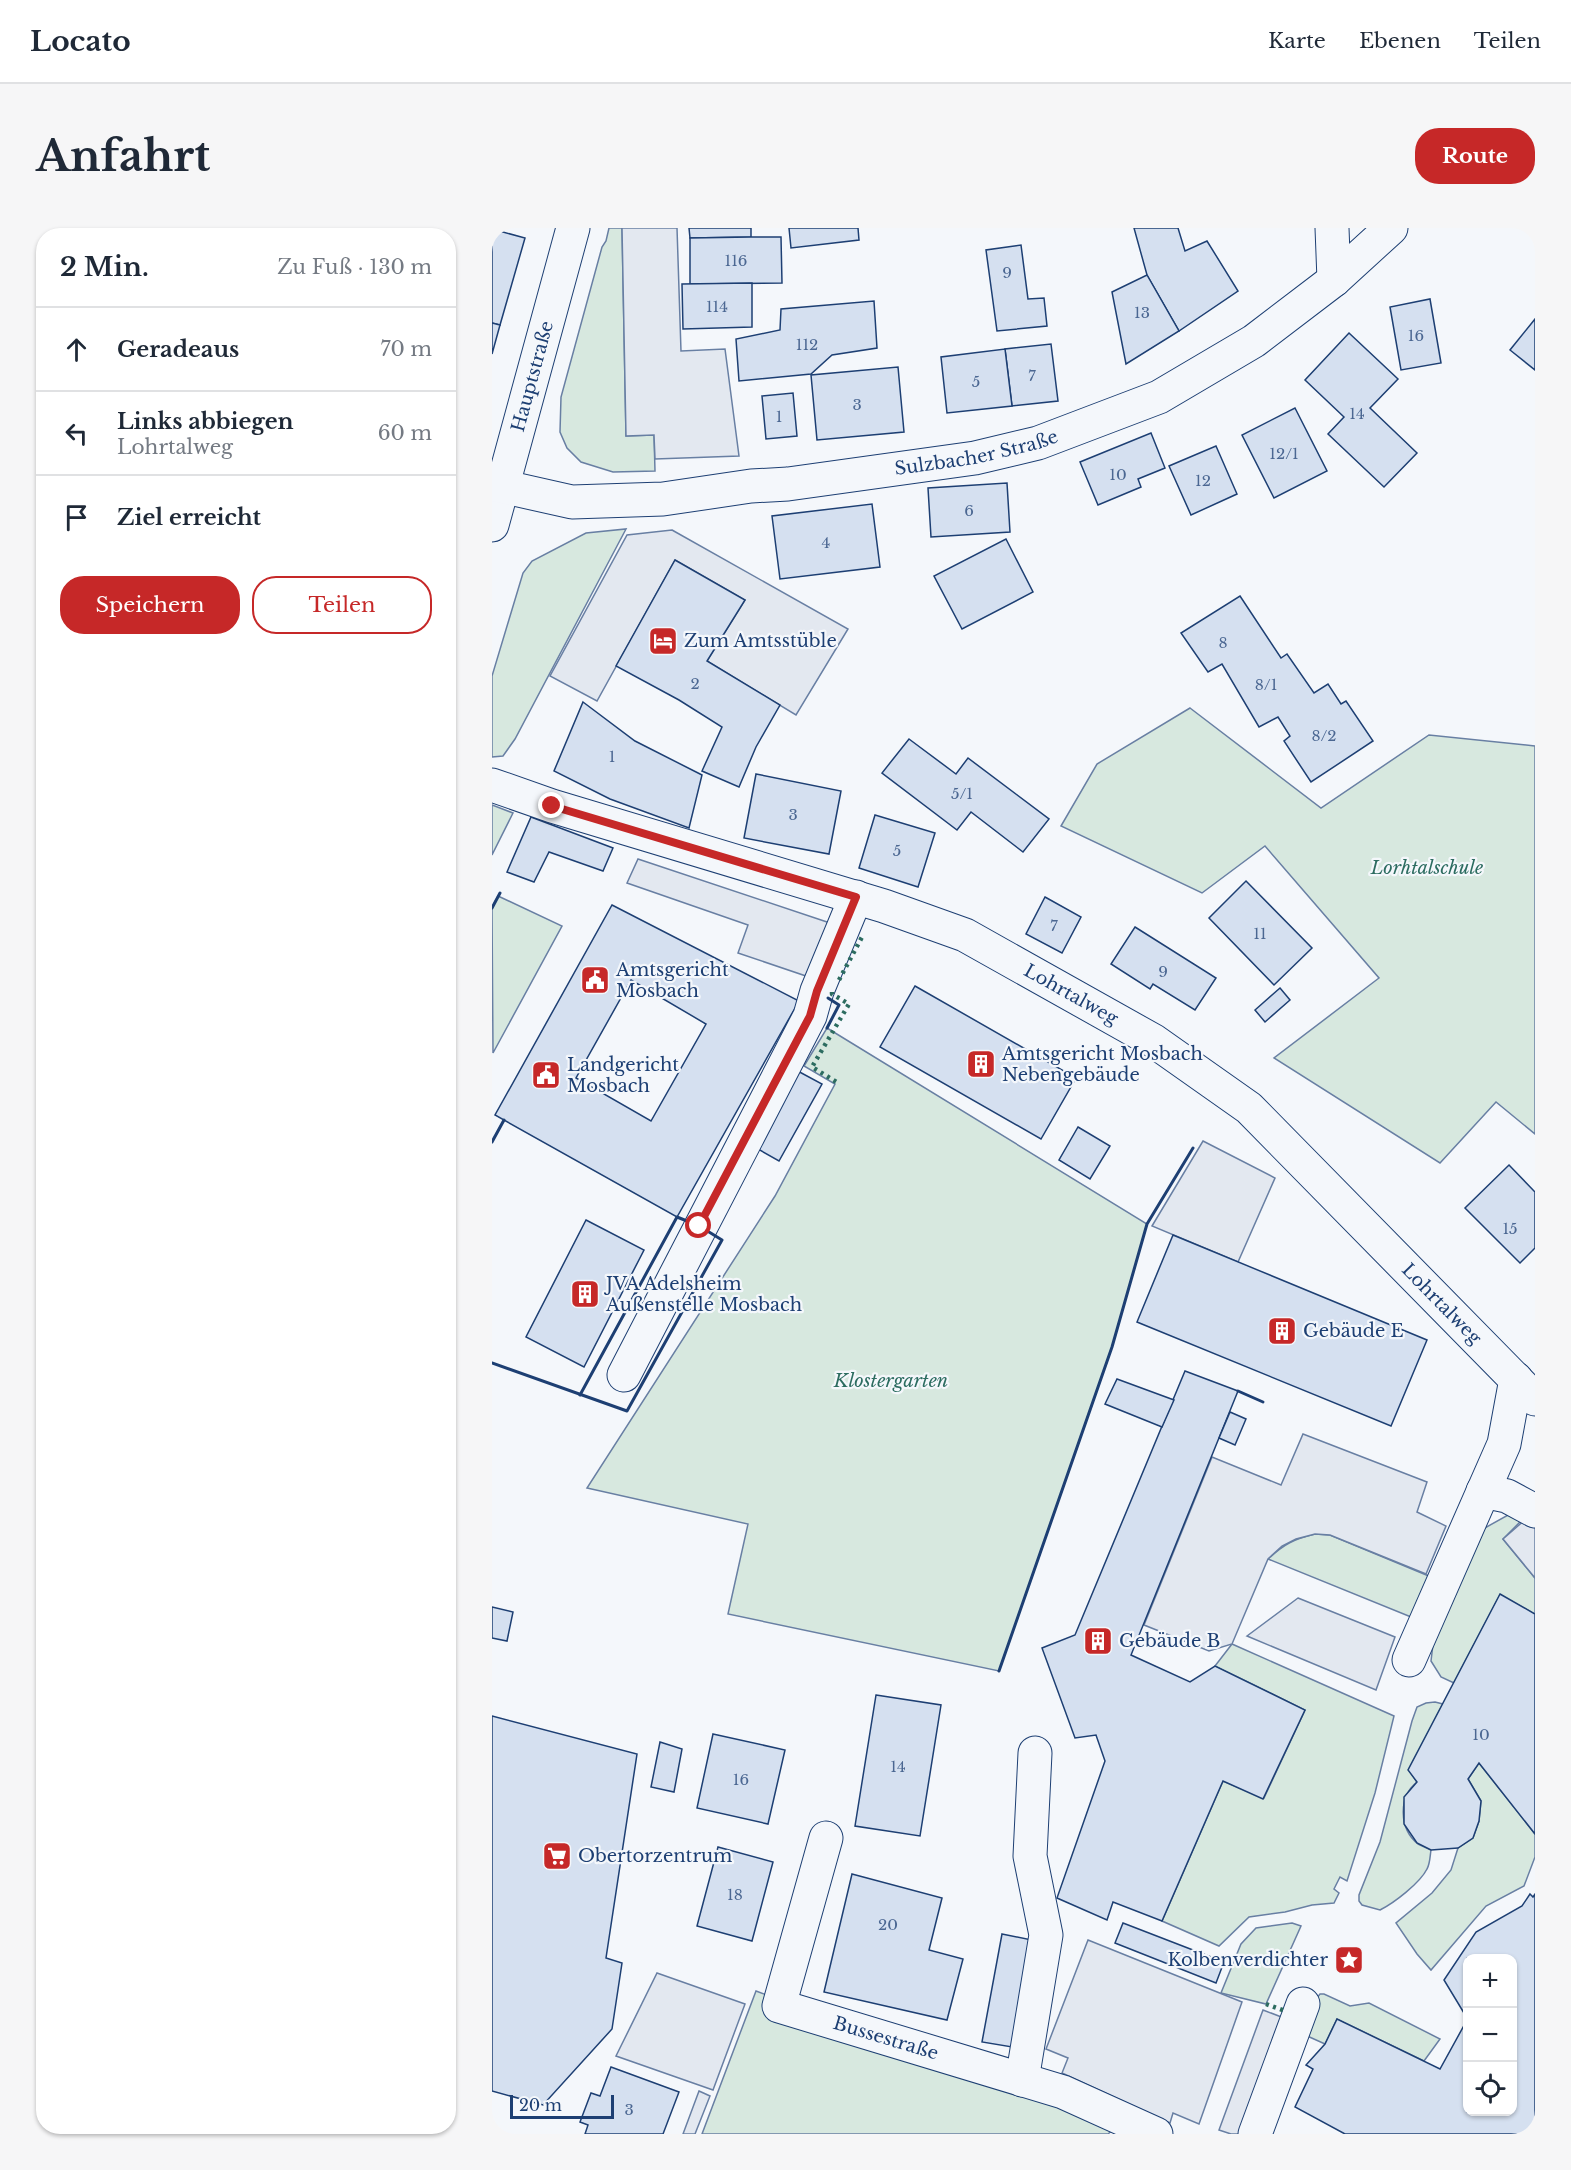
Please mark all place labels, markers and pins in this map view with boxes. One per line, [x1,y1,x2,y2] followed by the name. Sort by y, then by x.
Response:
[647,625,679,657] hotel icon: Zum Amtsstüble
[684,630,837,652] place label: Zum Amtsstüble
[615,959,729,1002] place label: Amtsgericht Mosbach
[579,964,611,996] public building icon: Amtsgericht Mosbach
[1001,1043,1203,1086] place label: Amtsgericht Mosbach Nebengebäude
[965,1048,997,1080] building icon: Amtsgericht Mosbach Nebengebäude
[567,1054,679,1097] place label: Landgericht Mosbach
[530,1059,562,1091] public building icon: Landgericht Mosbach
[604,1273,802,1316] place label: JVA Adelsheim Außenstelle Mosbach
[569,1278,601,1310] building icon: JVA Adelsheim Außenstelle Mosbach
[1266,1315,1298,1347] building icon: Gebäude E
[1303,1320,1403,1342] place label: Gebäude E
[1082,1625,1114,1657] building icon: Gebäude B
[1119,1630,1220,1652] place label: Gebäude B
[541,1840,573,1872] supermarket icon: Obertorzentrum
[578,1845,732,1867] place label: Obertorzentrum
[1333,1944,1365,1976] place icon: Kolbenverdichter
[1167,1949,1328,1971] place label: Kolbenverdichter

